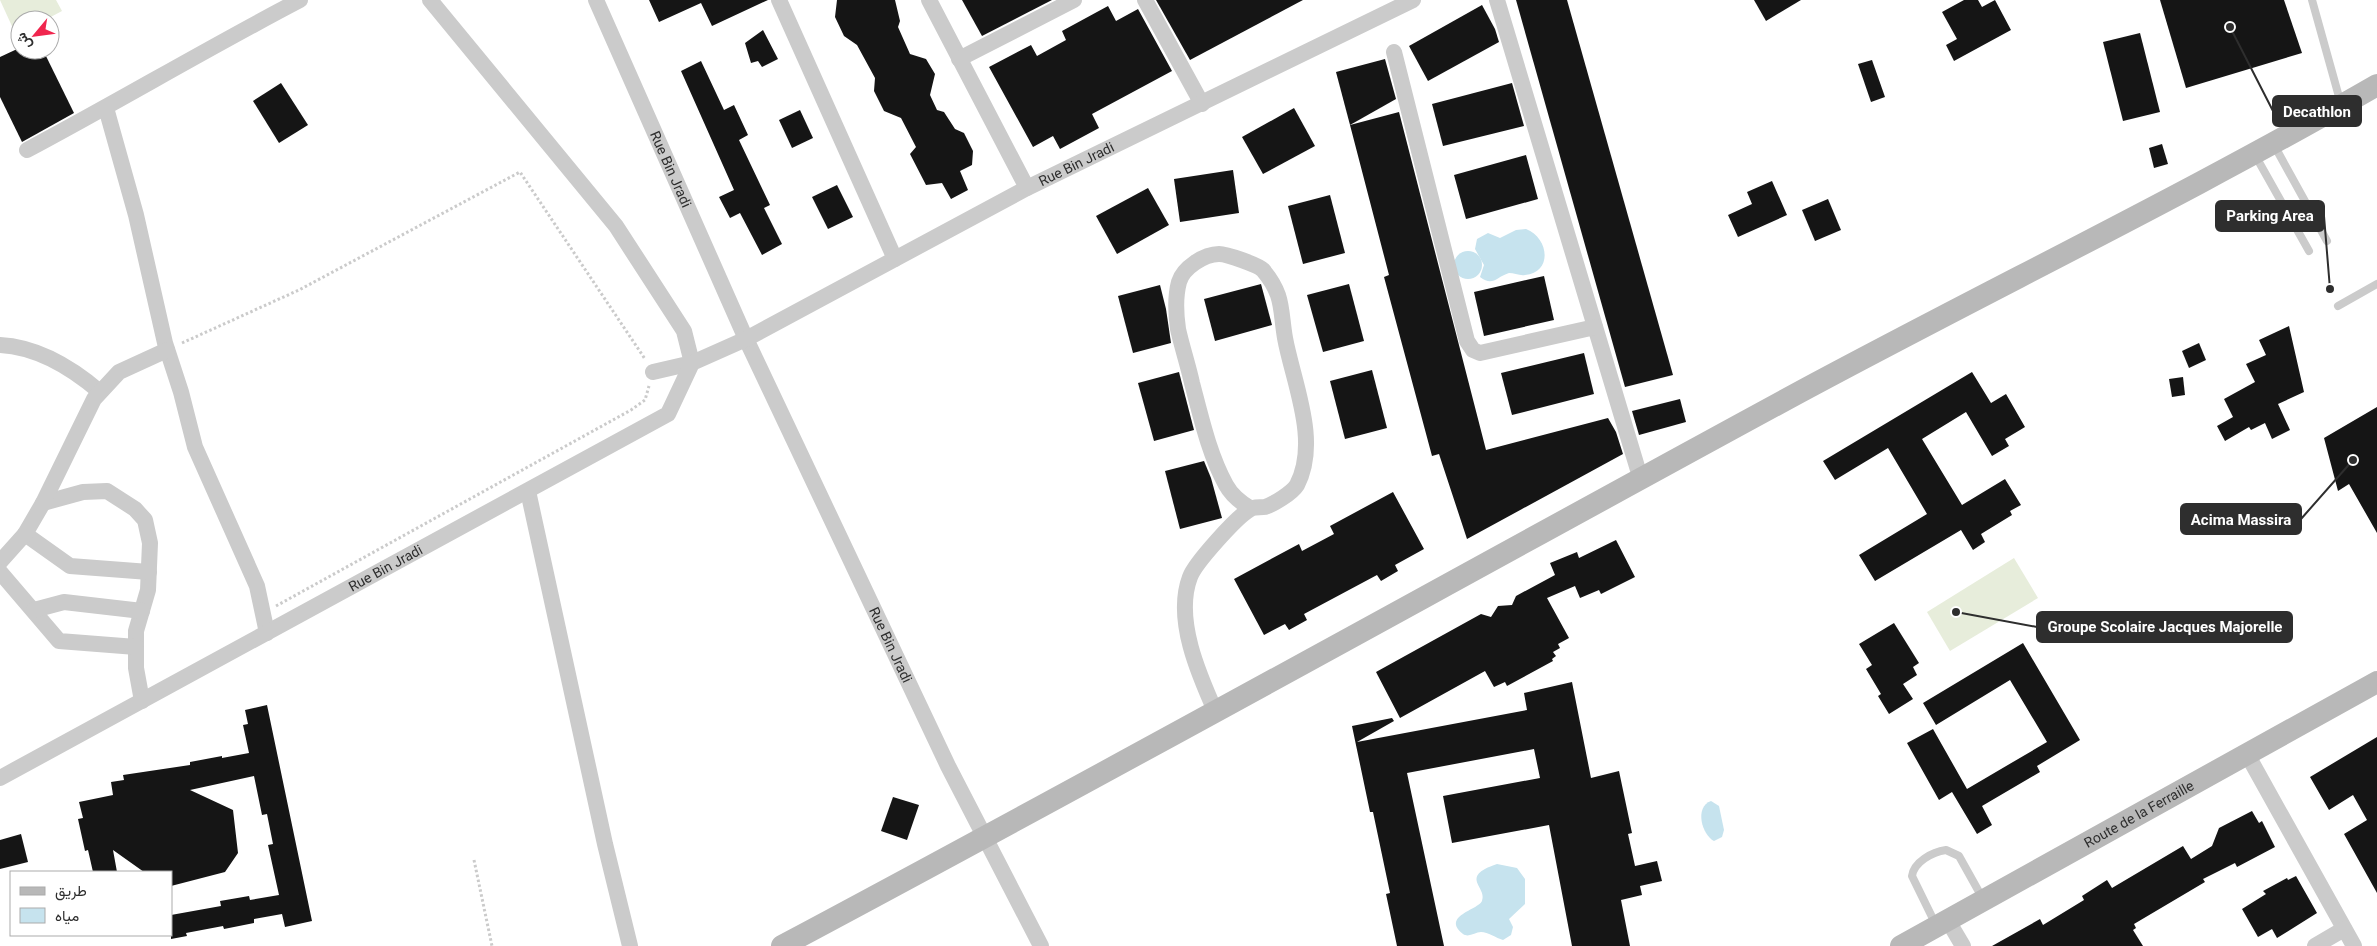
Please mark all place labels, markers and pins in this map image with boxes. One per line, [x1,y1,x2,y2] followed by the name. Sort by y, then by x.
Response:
[2273,96,2361,126] callout: Decathlon
[2216,201,2324,231] callout: Parking Area
[2181,504,2301,534] callout: Acima Massira
[2037,612,2292,642] callout: Groupe Scolaire Jacques Majorelle

